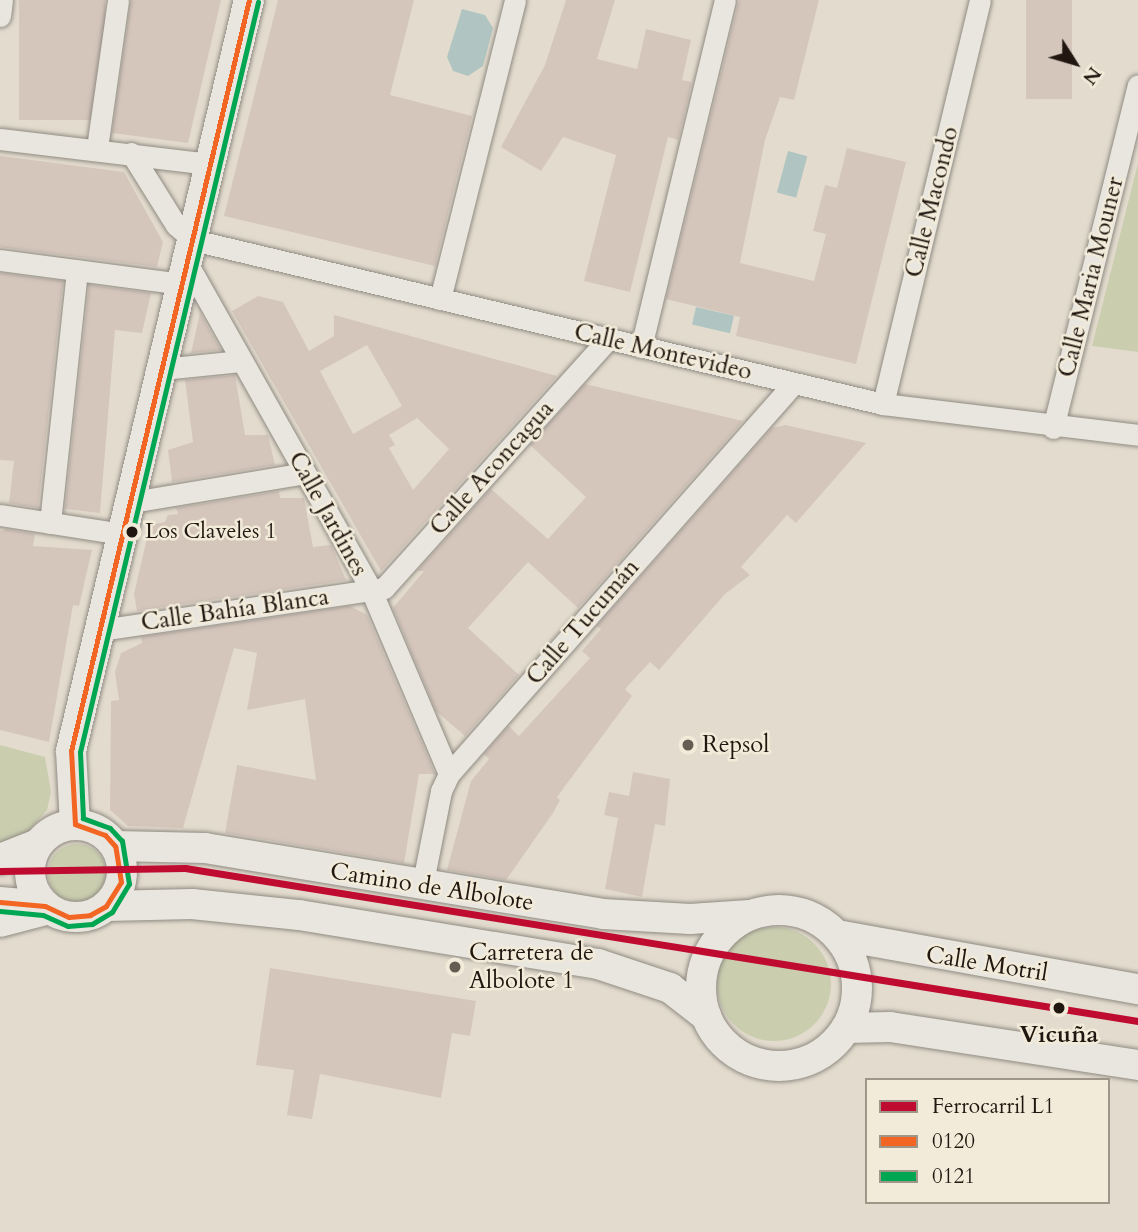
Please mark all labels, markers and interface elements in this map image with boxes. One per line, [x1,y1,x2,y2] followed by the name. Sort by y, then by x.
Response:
[1040,28,1110,98] north arrow
[1076,61,1107,90] text: N
[899,124,965,280] street label: Calle Macondo
[1052,174,1130,380] street label: Calle Maria Mouner
[571,318,755,386] street label: Calle Montevideo
[424,395,560,541] street label: Calle Aconcagua
[282,447,374,581] street label: Calle Jardines
[145,519,277,545] place label: Los Claveles 1
[125,525,139,539] marker: Los Claveles 1
[520,553,646,691] street label: Calle Tucumán
[139,583,331,637] street label: Calle Bahía Blanca
[702,731,769,759] place label: Repsol
[680,737,696,753] marker: Repsol
[328,857,536,917] street label: Camino de Albolote
[469,939,594,995] place label: Carretera de Albolote 1
[924,940,1050,988] street label: Calle Motril
[447,959,463,975] marker: Carretera de Albolote 1
[1049,998,1069,1018] marker: Vicuña
[1019,1021,1099,1049] place label: Vicuña
[865,1078,1110,1204] legend
[932,1092,1055,1121] text: Ferrocarril L1
[932,1127,975,1156] text: 0120
[932,1162,975,1191] text: 0121

